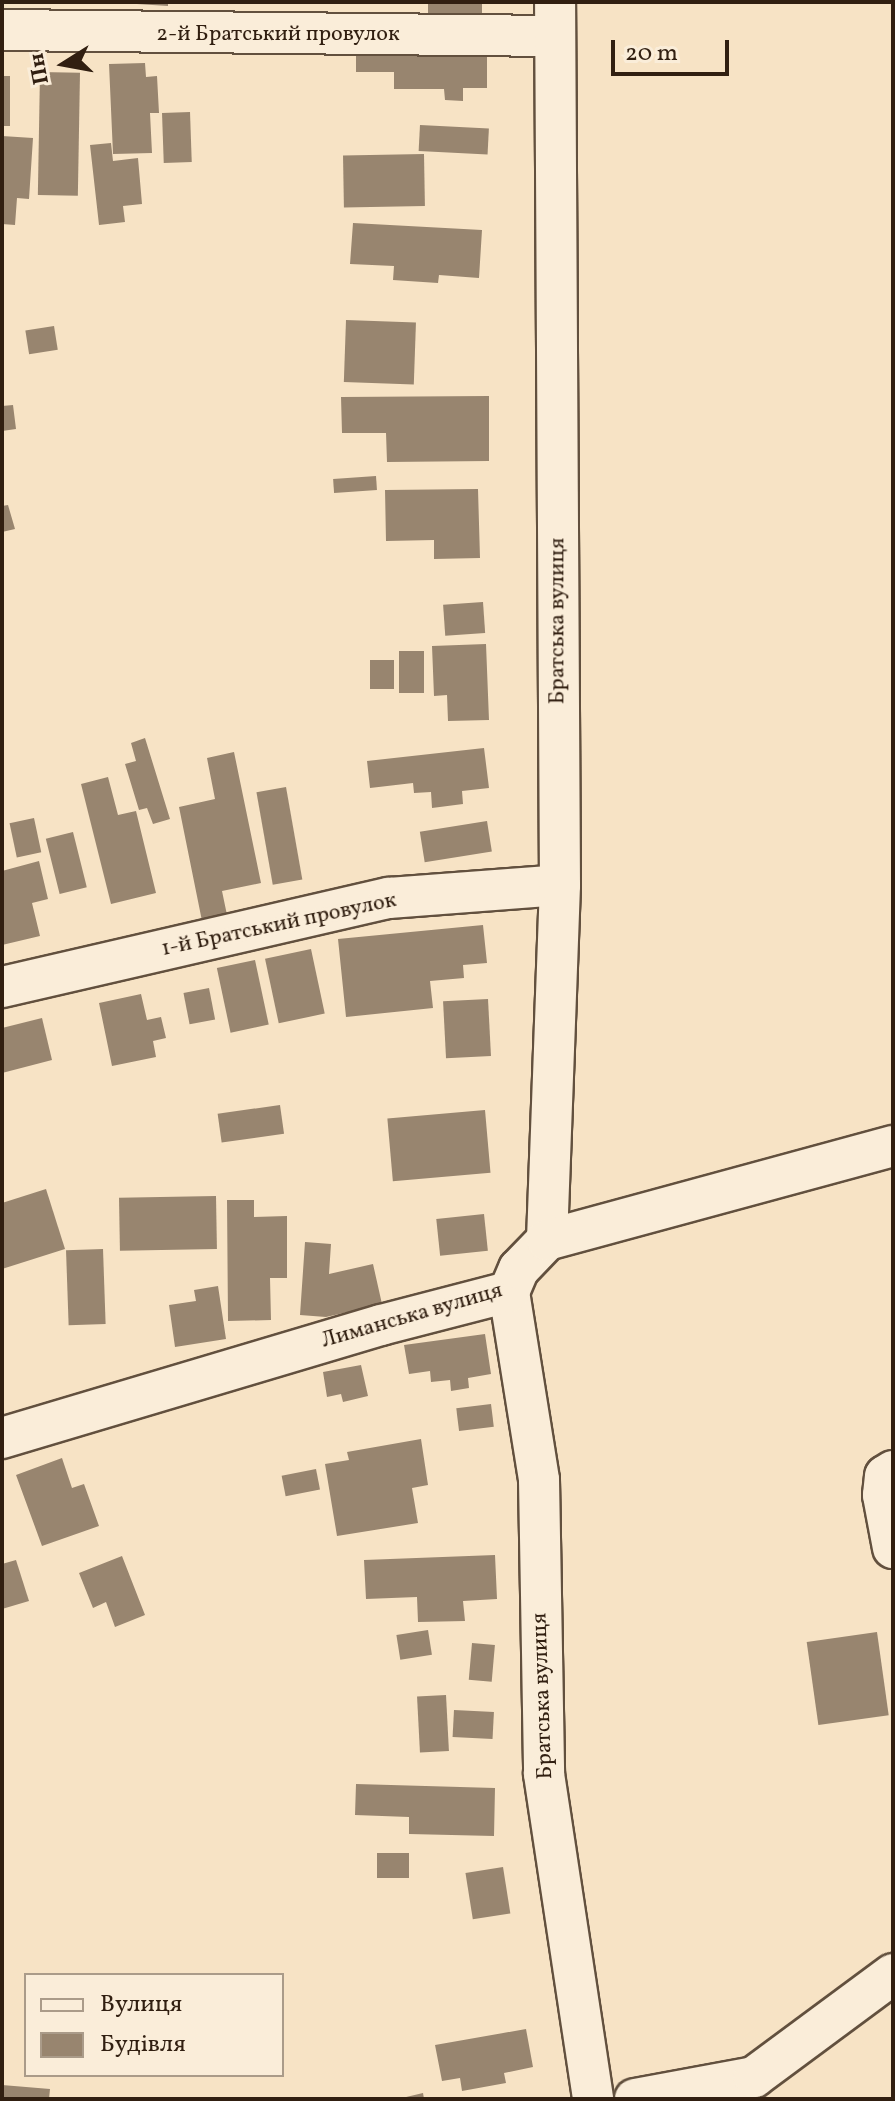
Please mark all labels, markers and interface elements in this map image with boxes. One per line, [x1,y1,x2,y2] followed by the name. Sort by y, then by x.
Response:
[156,22,400,48] street label: 2-й Братський провулок
[24,24,104,104] north arrow
[615,24,733,74] scale bar
[625,37,678,71] text: 20 m
[22,50,58,87] text: Пн
[545,538,571,704] street label: Братська вулиця
[159,887,399,963] street label: 1-й Братський провулок
[318,1277,506,1355] street label: Лиманська вулиця
[527,1612,559,1780] street label: Братська вулиця
[24,1973,284,2077] legend
[100,1988,182,2022] text: Вулиця
[100,2028,186,2062] text: Будівля

